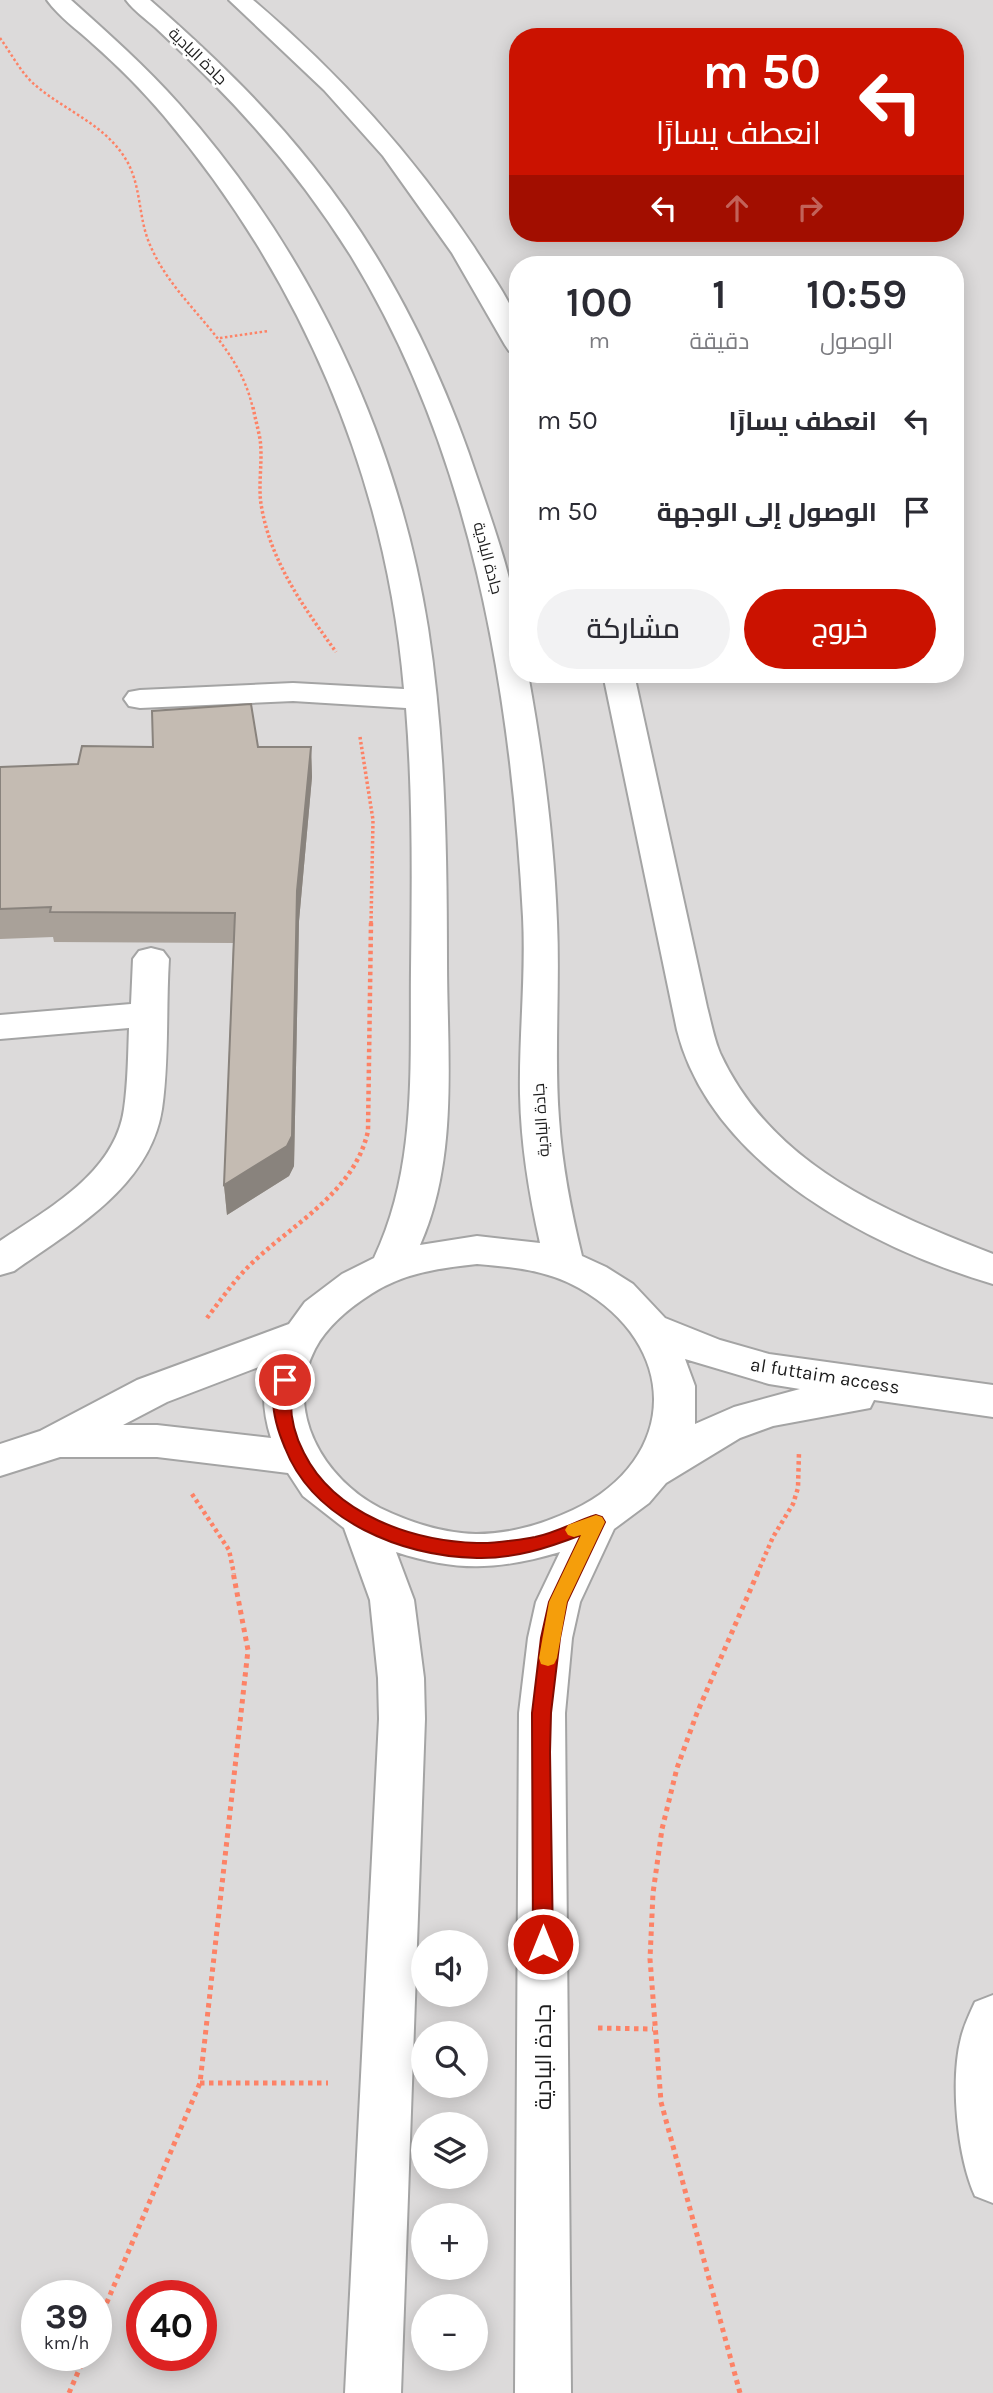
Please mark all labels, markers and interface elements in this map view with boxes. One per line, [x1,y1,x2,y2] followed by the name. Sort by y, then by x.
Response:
[165,24,231,88] street label: جادة البادية
[703,43,821,100] text: 50 m
[845,56,936,147] icon: left
[656,115,821,152] text: انعطف يسارًا
[645,189,683,227] icon: left
[718,189,756,227] icon: ahead
[791,189,829,227] icon: right
[712,269,727,319] text: 1
[806,269,907,319] text: 10:59
[566,277,633,327] text: 100
[589,327,610,354] text: m
[689,328,749,355] text: دقيقة
[820,328,893,355] text: الوصول
[898,402,936,440] icon: left
[537,405,598,436] text: 50 m
[729,406,877,437] text: انعطف يسارًا
[898,493,936,531] icon: arrive
[537,496,598,527] text: 50 m
[657,497,877,528] text: الوصول إلى الوجهة
[469,520,507,596] street label: جادة البادية
[537,589,730,669] button: مشاركة
[744,589,936,669] button: خروج
[529,1082,553,1158] street label: جادة البادية
[255,1350,315,1410] pin
[749,1353,901,1399] street label: al futtaim access
[266,1361,304,1399] icon: arrive
[506,1907,580,1981] position arrow
[411,1930,488,2371] map controls
[411,1930,488,2007] button: sound
[530,2004,557,2110] street label: جادة البادية
[411,2021,488,2098] button: search
[411,2112,488,2189] button: layers
[411,2203,488,2280] button: +
[126,2280,217,2371] speed limit sign: 40
[411,2294,488,2371] button: −
[45,2296,88,2337] text: 39
[44,2332,89,2354] text: km/h

